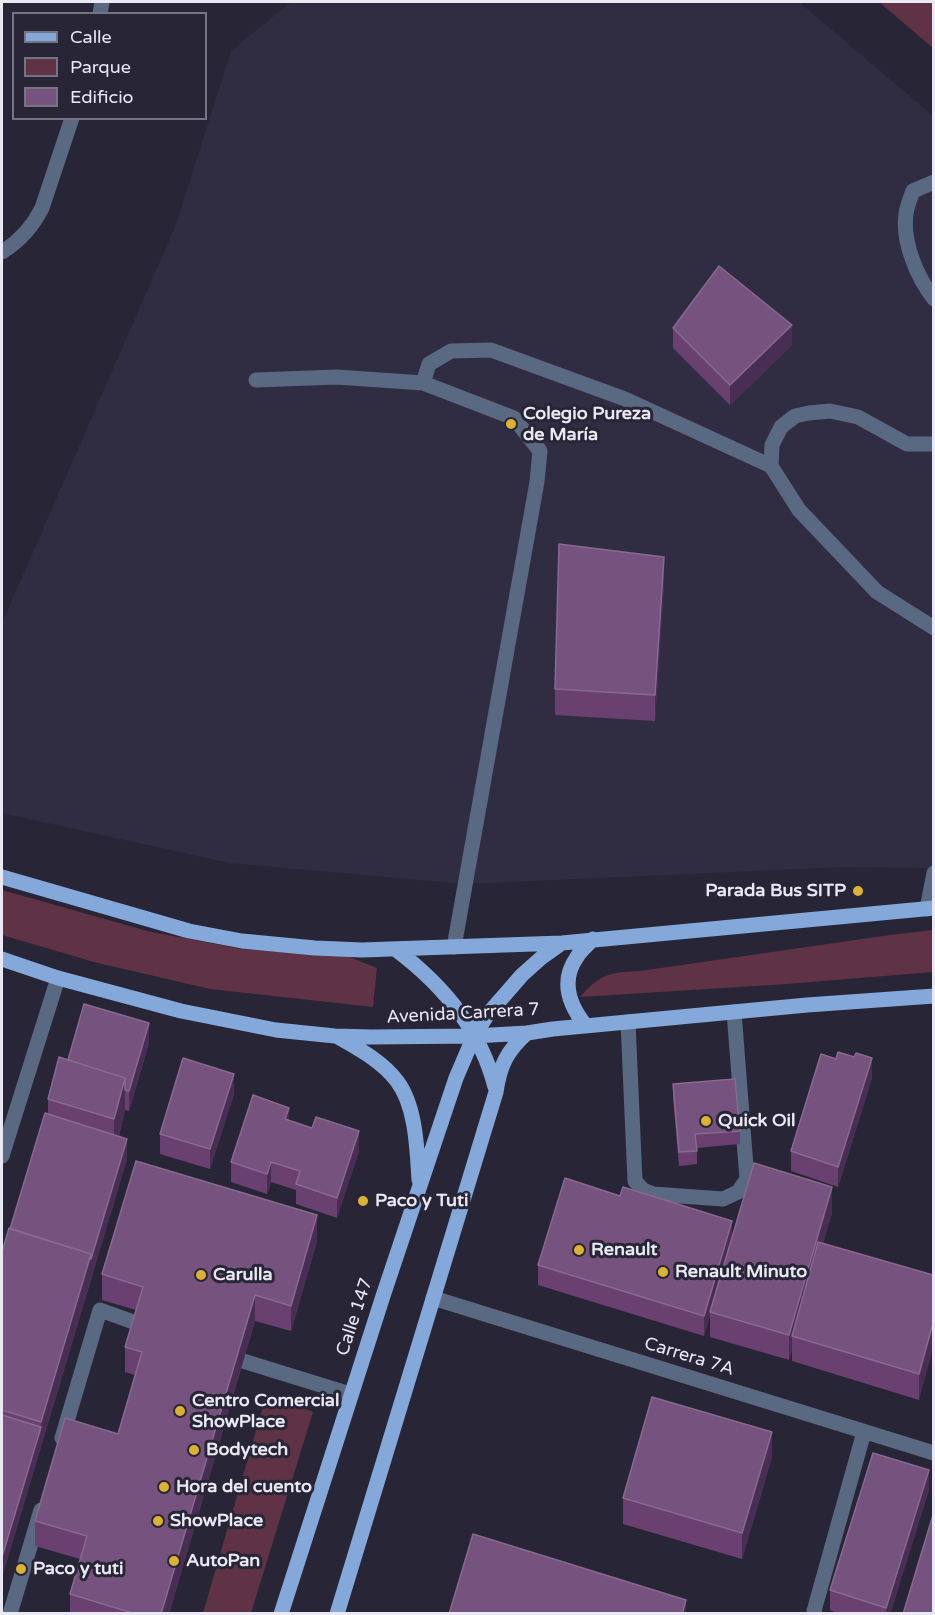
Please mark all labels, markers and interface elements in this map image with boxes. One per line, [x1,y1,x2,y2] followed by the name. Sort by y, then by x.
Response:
[12,12,207,120] legend
[70,26,112,48] text: Calle
[70,56,131,78] text: Parque
[70,86,134,108] text: Edificio
[523,403,651,446] place label: Colegio Pureza de María
[504,417,518,431] marker: Colegio Pureza de María
[705,880,846,902] place label: Parada Bus SITP
[851,884,865,898] marker: Parada Bus SITP
[386,999,540,1029] street label: Avenida Carrera 7
[718,1110,795,1132] place label: Quick Oil
[699,1114,713,1128] marker: Quick Oil
[375,1190,468,1212] place label: Paco y Tuti
[356,1194,370,1208] marker: Paco y Tuti
[591,1239,657,1261] place label: Renault
[572,1243,586,1257] marker: Renault
[675,1261,807,1283] place label: Renault Minuto
[213,1264,273,1286] place label: Carulla
[656,1265,670,1279] marker: Renault Minuto
[194,1268,208,1282] marker: Carulla
[332,1275,378,1359] street label: Calle 147
[641,1333,737,1381] street label: Carrera 7A
[192,1390,339,1432] place label: Centro Comercial ShowPlace
[173,1404,187,1418] marker: Centro Comercial ShowPlace
[206,1439,288,1461] place label: Bodytech
[187,1443,201,1457] marker: Bodytech
[176,1476,312,1498] place label: Hora del cuento
[157,1480,171,1494] marker: Hora del cuento
[170,1510,263,1532] place label: ShowPlace
[151,1514,165,1528] marker: ShowPlace
[186,1550,260,1572] place label: AutoPan
[167,1554,181,1568] marker: AutoPan
[33,1558,123,1580] place label: Paco y tuti
[14,1562,28,1576] marker: Paco y tuti

